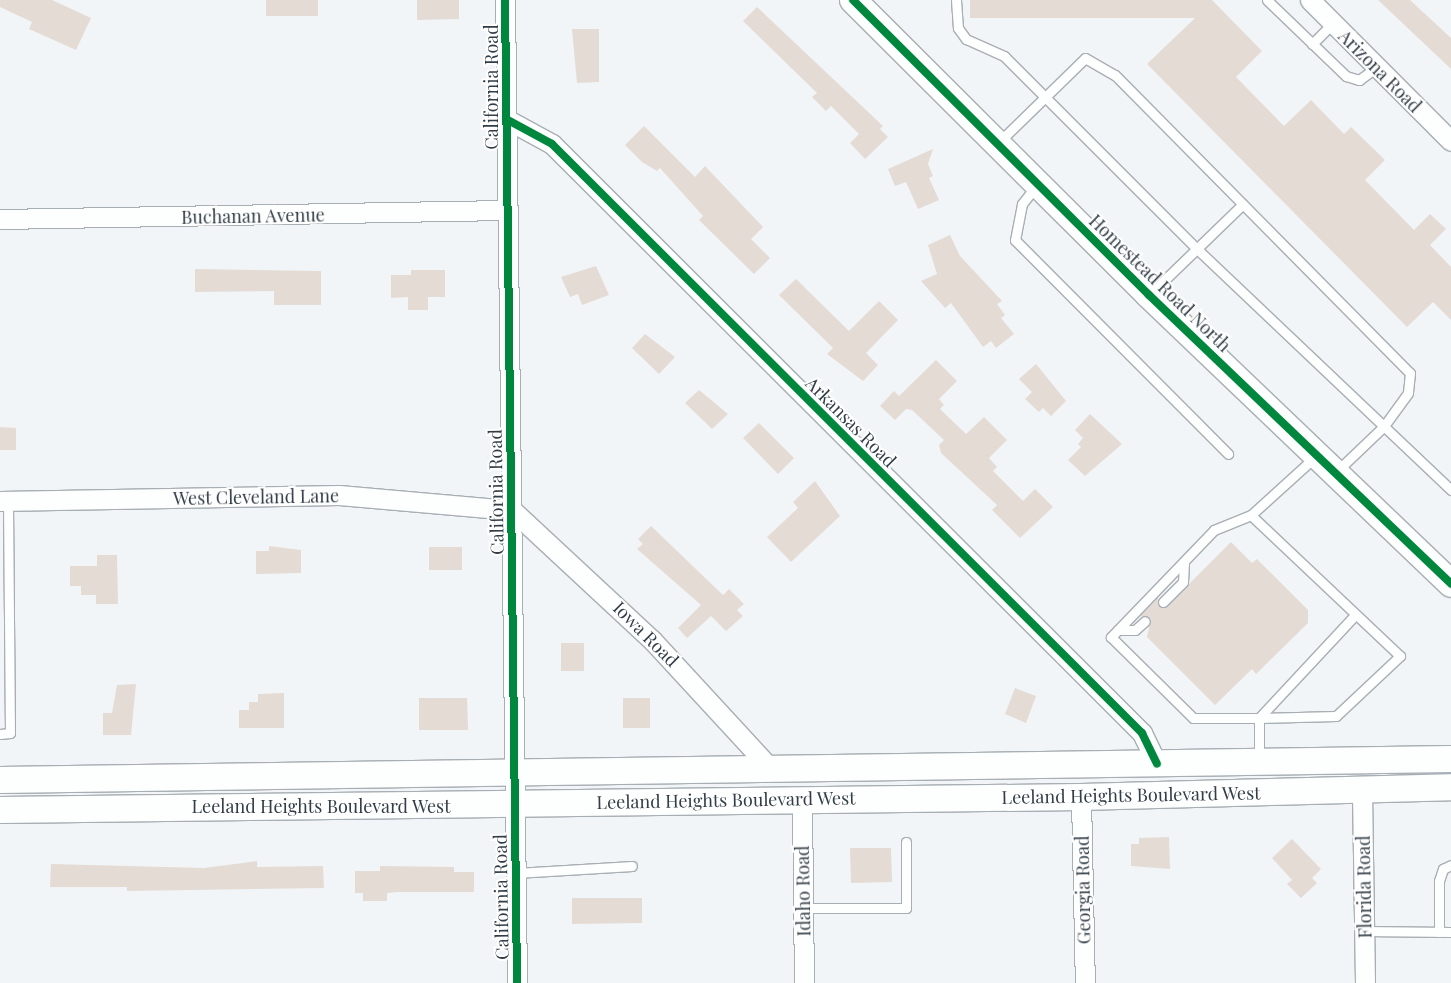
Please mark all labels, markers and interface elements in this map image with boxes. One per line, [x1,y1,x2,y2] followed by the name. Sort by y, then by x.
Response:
[480,24,502,150] street label: California Road
[1334,25,1426,117] street label: Arizona Road
[181,204,325,228] street label: Buchanan Avenue
[1085,210,1235,356] street label: Homestead Road North
[801,372,901,472] street label: Arkansas Road
[484,429,508,555] street label: California Road
[173,485,339,509] street label: West Cleveland Lane
[609,597,683,671] street label: Iowa Road
[1001,782,1261,808] street label: Leeland Heights Boulevard West
[596,787,856,813] street label: Leeland Heights Boulevard West
[191,795,451,817] street label: Leeland Heights Boulevard West
[489,834,513,960] street label: California Road
[1071,835,1095,945] street label: Georgia Road
[1352,835,1376,939] street label: Florida Road
[791,845,815,937] street label: Idaho Road

